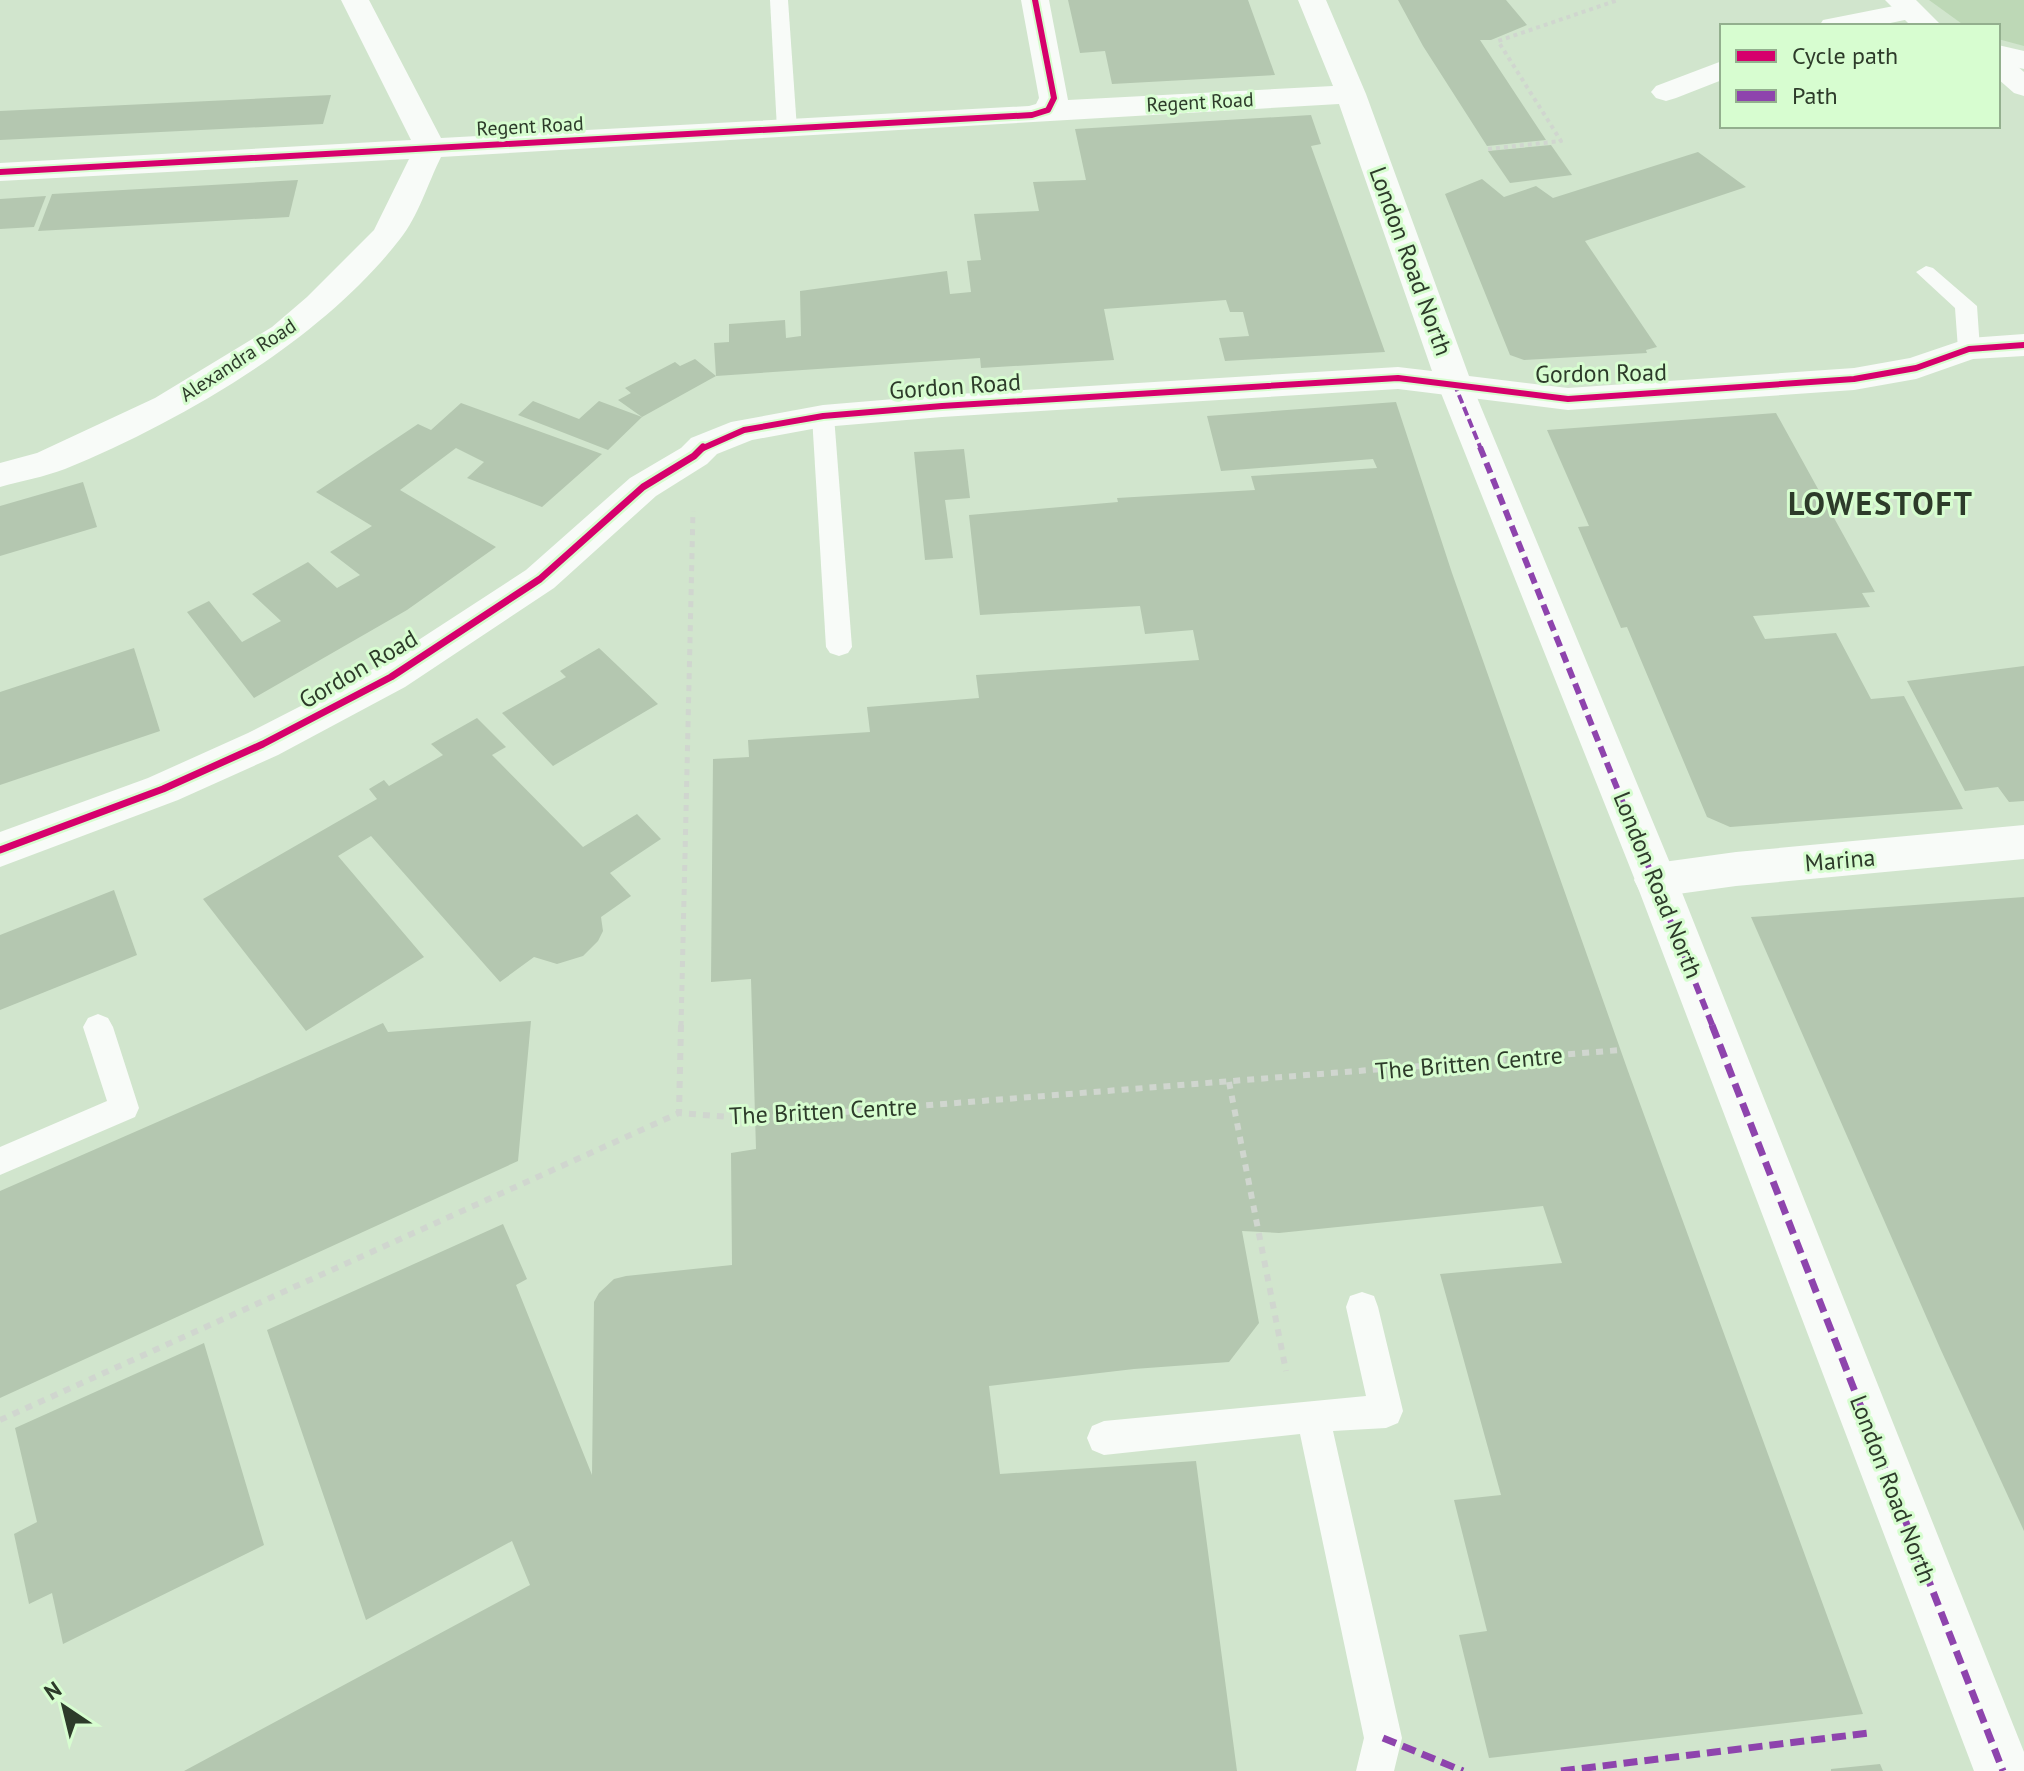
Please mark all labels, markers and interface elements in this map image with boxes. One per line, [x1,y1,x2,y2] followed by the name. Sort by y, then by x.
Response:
[1720,24,2000,128] legend
[1792,40,1898,71] text: Cycle path
[1792,80,1838,111] text: Path
[1146,86,1254,118] street label: Regent Road
[476,110,584,142] street label: Regent Road
[1362,162,1460,360] street label: London Road North
[175,313,301,407] street label: Alexandra Road
[1535,356,1667,390] street label: Gordon Road
[888,366,1022,406] street label: Gordon Road
[1788,482,1974,524] district label: LOWESTOFT
[293,623,423,715] street label: Gordon Road
[1606,787,1710,983] street label: London Road North
[1804,841,1876,879] street label: Marina
[1374,1039,1564,1087] street label: The Britten Centre
[728,1091,918,1131] street label: The Britten Centre
[1843,1391,1943,1587] street label: London Road North
[24,1667,104,1747] north arrow
[39,1675,66,1706] text: N

